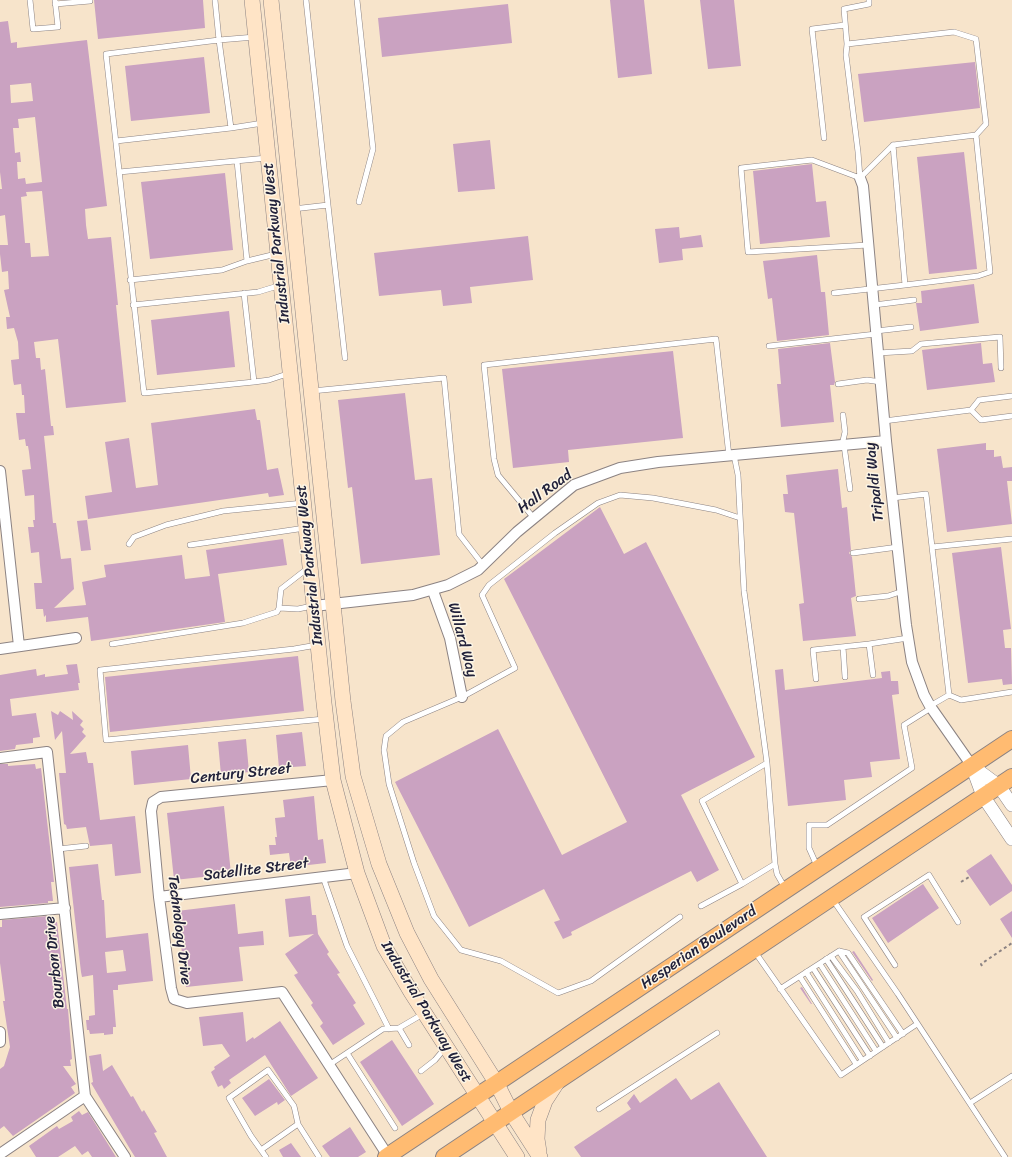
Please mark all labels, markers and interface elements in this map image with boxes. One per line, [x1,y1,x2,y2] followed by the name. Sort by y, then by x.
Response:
[260,162,294,324] street label: Industrial Parkway West
[862,441,888,523] street label: Tripaldi Way
[514,466,576,518] street label: Hall Road
[293,484,327,646] street label: Industrial Parkway West
[443,601,481,679] street label: Willard Way
[190,760,292,788] street label: Century Street
[202,855,310,885] street label: Satellite Street
[163,874,195,986] street label: Technology Drive
[638,903,760,993] street label: Hesperian Boulevard
[41,915,69,1009] street label: Bourbon Drive
[377,938,475,1086] street label: Industrial Parkway West

